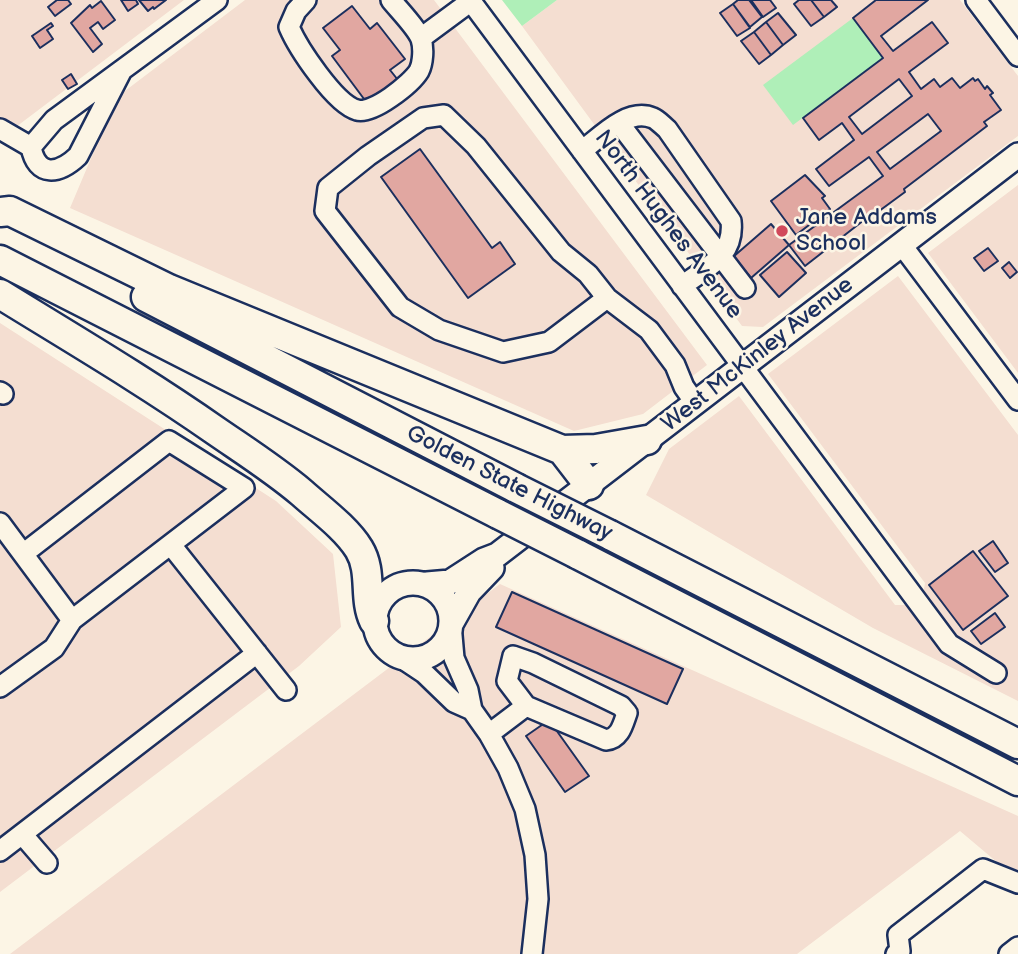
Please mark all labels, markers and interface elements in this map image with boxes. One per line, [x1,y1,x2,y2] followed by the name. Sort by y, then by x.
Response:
[588,125,748,325] street label: North Hughes Avenue
[796,204,937,258] place label: Jane Addams School
[774,223,790,239] marker: Jane Addams School
[657,272,859,438] street label: West McKinley Avenue
[401,420,617,548] street label: Golden State Highway

